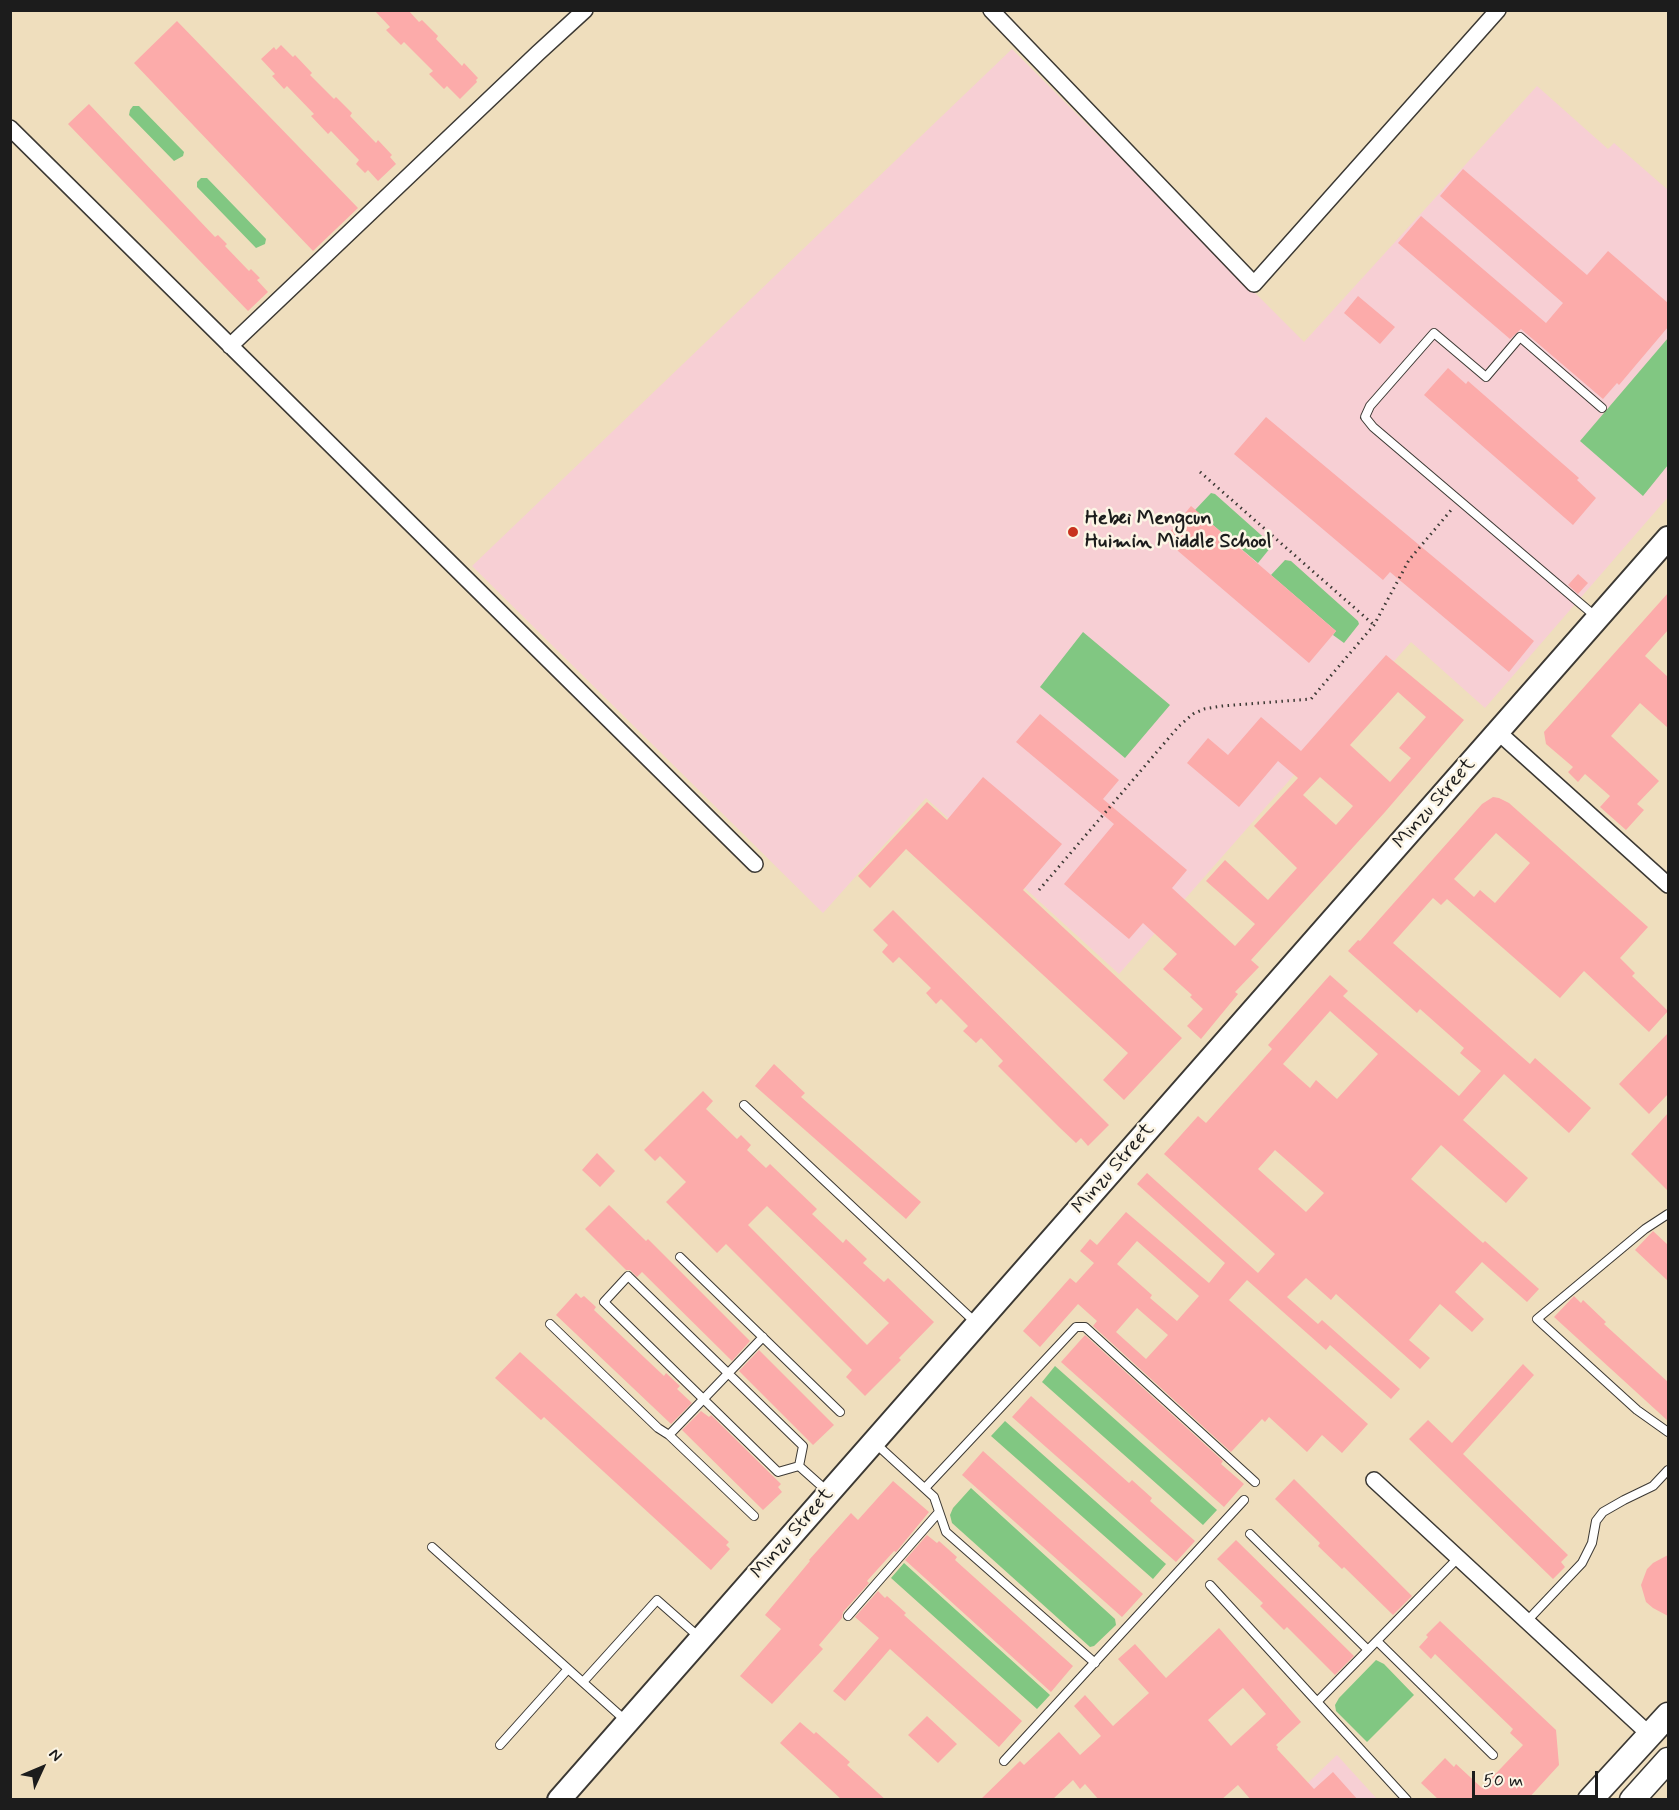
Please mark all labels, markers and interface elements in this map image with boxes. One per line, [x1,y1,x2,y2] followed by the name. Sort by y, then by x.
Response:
[1085,508,1271,555] place label: Hebei Mengcun Huimin Middle School
[1066,525,1080,539] marker: Hebei Mengcun Huimin Middle School
[1389,753,1481,855] street label: Minzu Street
[1068,1118,1160,1220] street label: Minzu Street
[747,1483,839,1585] street label: Minzu Street
[12,1738,72,1798] north arrow
[44,1744,67,1766] text: N
[1475,1759,1601,1797] scale bar
[1483,1769,1523,1793] text: 50 m

